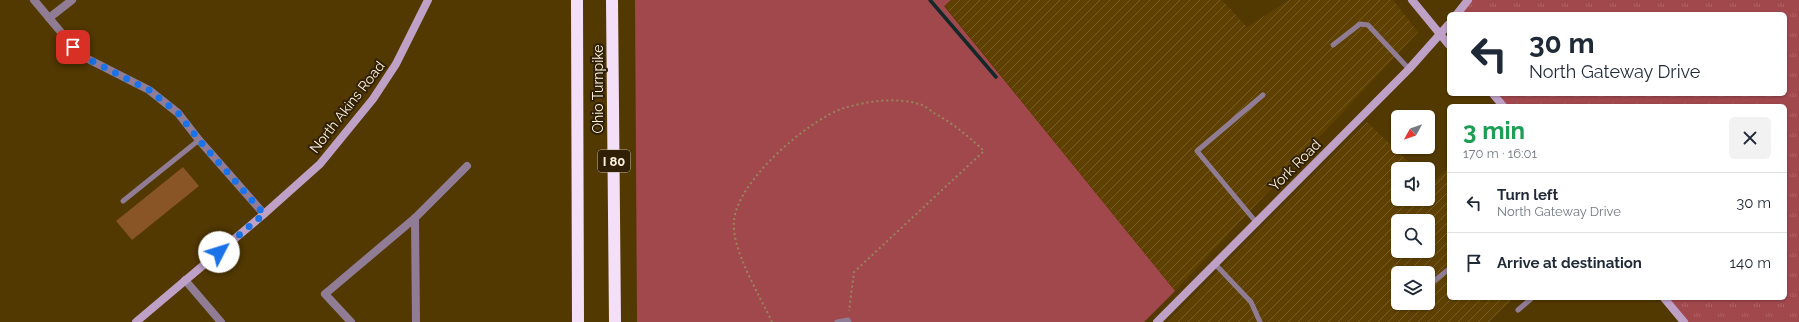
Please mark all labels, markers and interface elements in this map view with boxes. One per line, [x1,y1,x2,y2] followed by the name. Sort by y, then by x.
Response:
[1529,27,1595,60] text: 30 m
[1463,28,1515,80] icon: left
[56,30,90,64] pin
[62,36,84,58] icon: arrive
[590,45,606,133] street label: Ohio Turnpike
[306,58,388,156] street label: North Akins Road
[1529,61,1700,82] text: North Gateway Drive
[1391,110,1435,154] north arrow
[1391,110,1435,310] map controls
[1463,116,1525,145] text: 3 min
[1729,117,1771,159] button: close
[1266,136,1324,194] street label: York Road
[1463,146,1537,161] text: 170 m · 16:01
[598,150,630,172] road number: I 80
[1391,162,1435,206] button: sound
[1497,186,1558,204] text: Turn left
[1463,192,1485,214] icon: left
[1736,194,1771,212] text: 30 m
[1497,204,1621,219] text: North Gateway Drive
[1391,214,1435,258] button: search
[198,231,240,273] position arrow
[1463,252,1485,274] icon: arrive
[1497,254,1642,272] text: Arrive at destination
[1730,254,1771,272] text: 140 m
[1391,266,1435,310] button: layers

